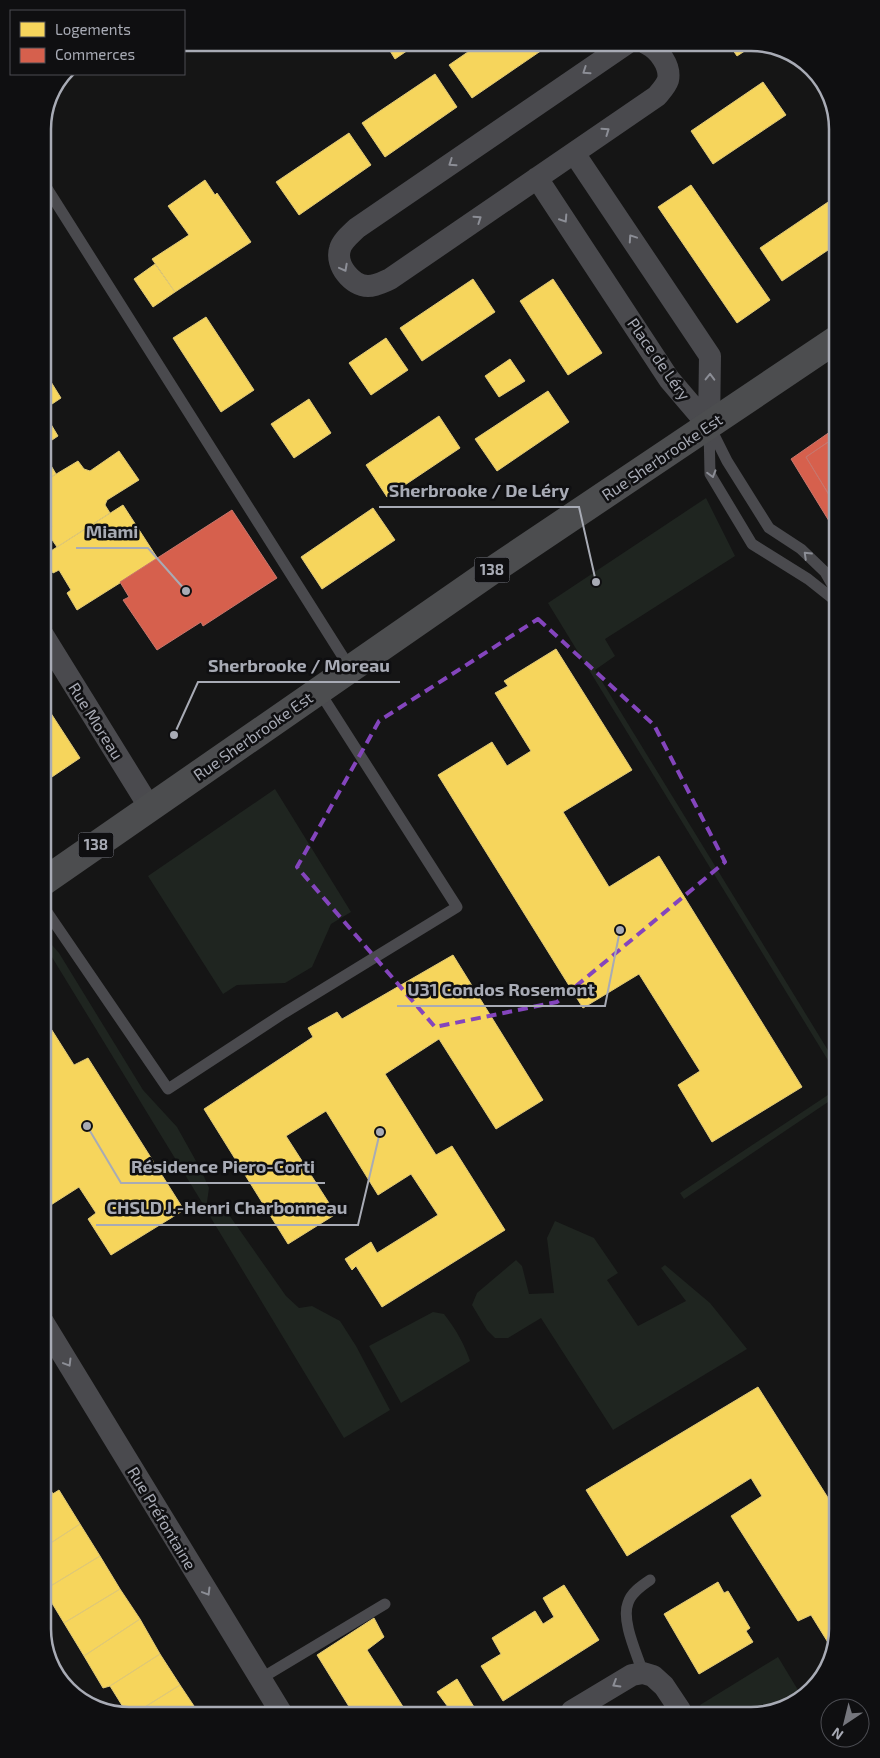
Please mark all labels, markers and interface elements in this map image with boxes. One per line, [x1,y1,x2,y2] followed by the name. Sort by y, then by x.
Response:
[10,10,185,75] legend
[55,20,131,38] text: Logements
[55,45,135,63] text: Commerces
[582,64,591,74] one-way arrow
[601,128,610,137] one-way arrow
[448,156,457,166] one-way arrow
[558,213,567,223] one-way arrow
[472,216,482,225] one-way arrow
[628,235,638,244] one-way arrow
[338,262,348,271] one-way arrow
[624,314,695,404] street label: Place de Léry
[705,373,715,380] one-way arrow
[598,409,726,504] street label: Rue Sherbrooke Est
[707,469,717,478] one-way arrow
[379,474,579,507] callout: Sherbrooke / De Léry
[389,479,570,501] text: Sherbrooke / De Léry
[76,515,148,548] callout: Miami
[86,520,138,542] text: Miami
[804,552,813,561] one-way arrow
[474,558,510,582] road number: 138
[198,649,400,682] callout: Sherbrooke / Moreau
[208,654,390,676] text: Sherbrooke / Moreau
[65,679,128,763] street label: Rue Moreau
[189,687,316,784] street label: Rue Sherbrooke Est
[78,832,114,858] road number: 138
[397,973,605,1006] callout: U31 Condos Rosemont
[407,978,595,1000] text: U31 Condos Rosemont
[121,1150,325,1183] callout: Résidence Piero-Corti
[131,1155,315,1177] text: Résidence Piero-Corti
[96,1192,358,1225] callout: CHSLD J.-Henri Charbonneau
[107,1196,347,1218] text: CHSLD J.-Henri Charbonneau
[61,1358,71,1367] one-way arrow
[124,1463,201,1573] street label: Rue Préfontaine
[201,1586,211,1595] one-way arrow
[612,1677,621,1687] one-way arrow
[820,1698,870,1748] north arrow
[828,1724,846,1744] text: N

